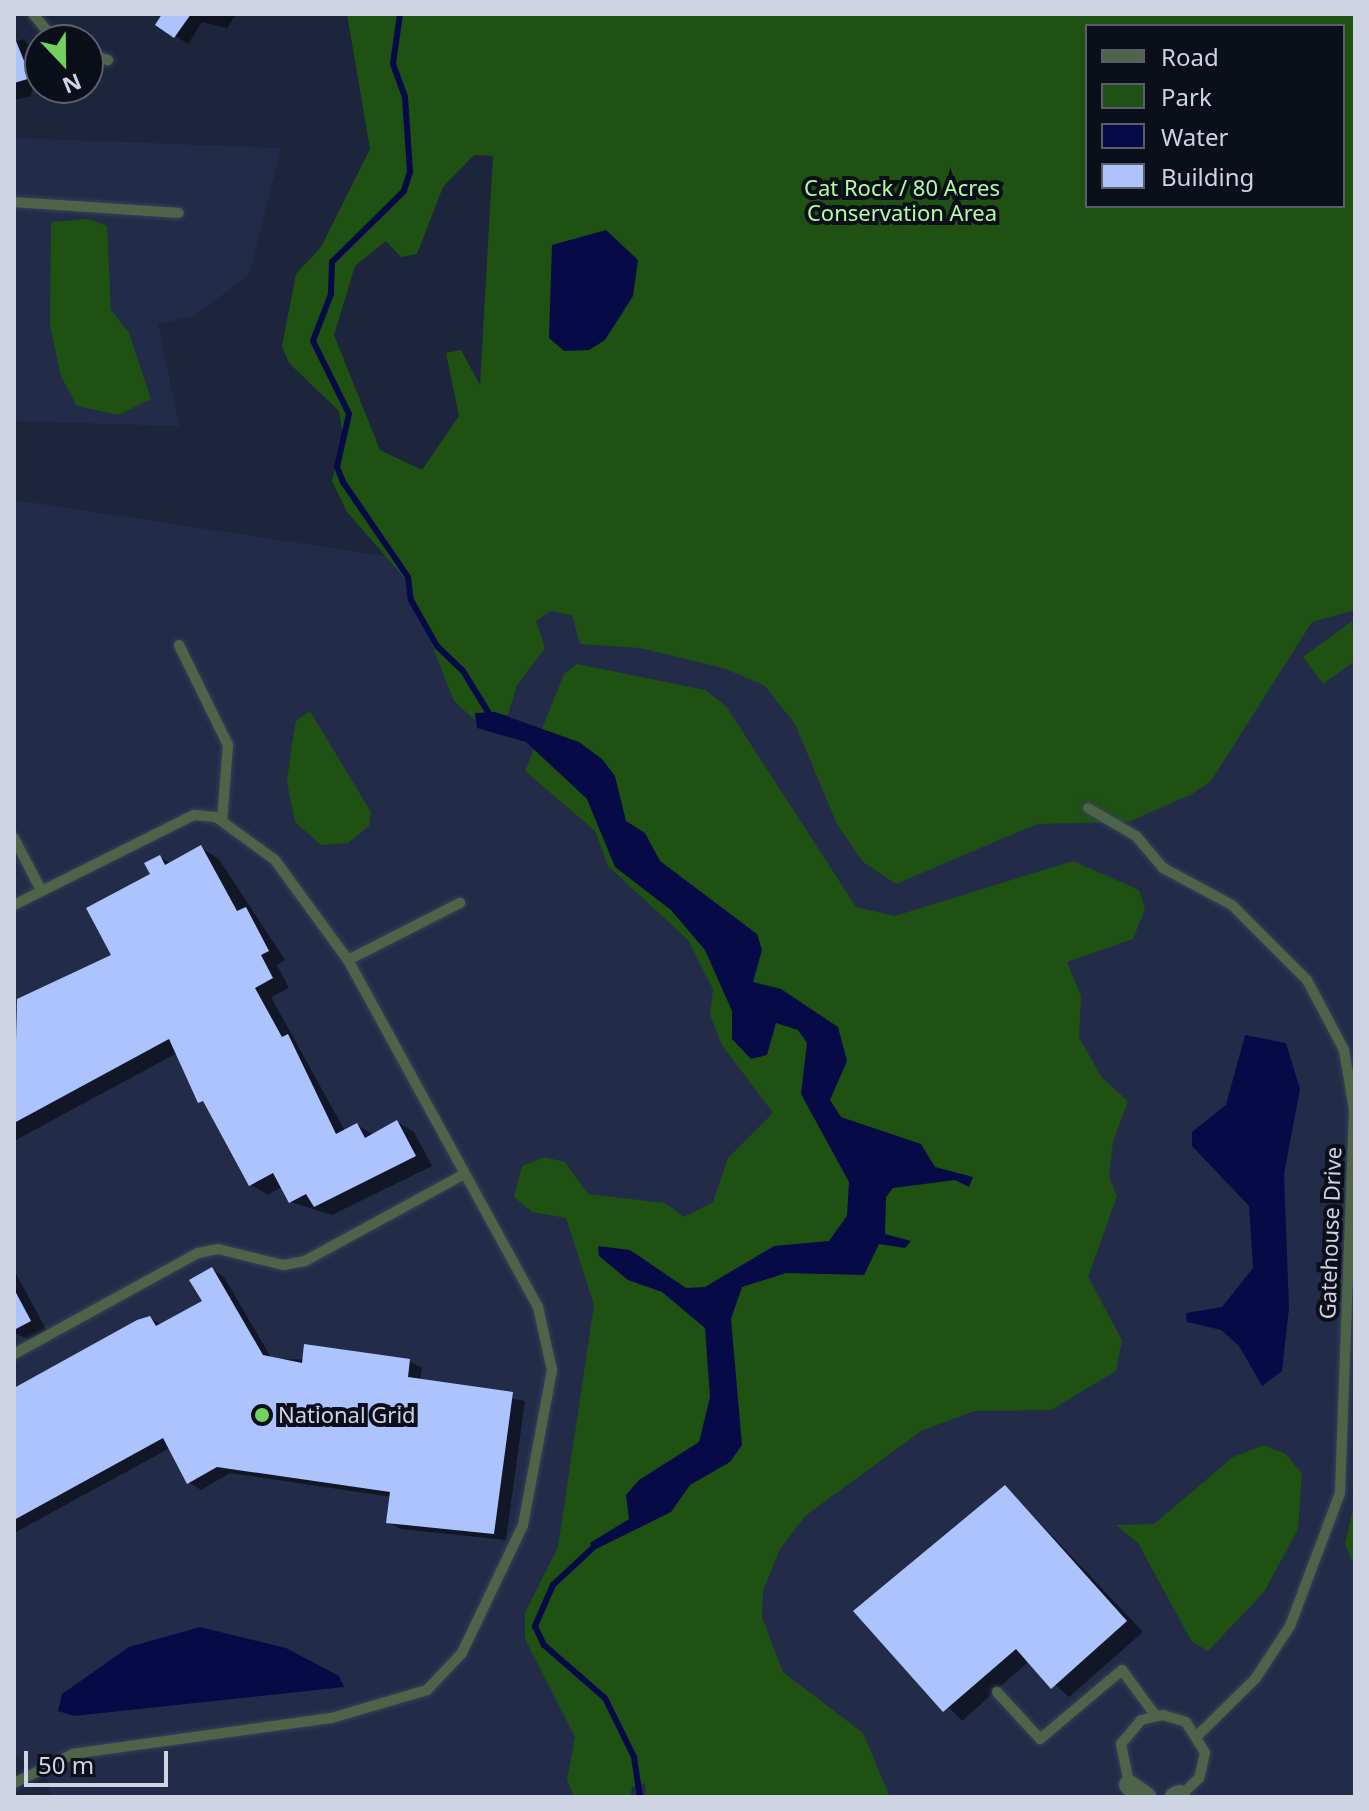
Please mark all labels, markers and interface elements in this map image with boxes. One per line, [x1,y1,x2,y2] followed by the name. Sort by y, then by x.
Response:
[24,24,104,104] north arrow
[1085,24,1345,208] legend
[1161,40,1219,73] text: Road
[58,67,86,102] text: N
[1161,80,1212,113] text: Park
[1161,120,1228,153] text: Water
[1161,160,1254,193] text: Building
[804,174,1000,226] park label: Cat Rock / 80 Acres Conservation Area
[1314,1146,1346,1320] street label: Gatehouse Drive
[278,1402,416,1428] place label: National Grid
[253,1406,271,1424] marker: National Grid
[28,1735,172,1785] scale bar
[38,1748,94,1781] text: 50 m

